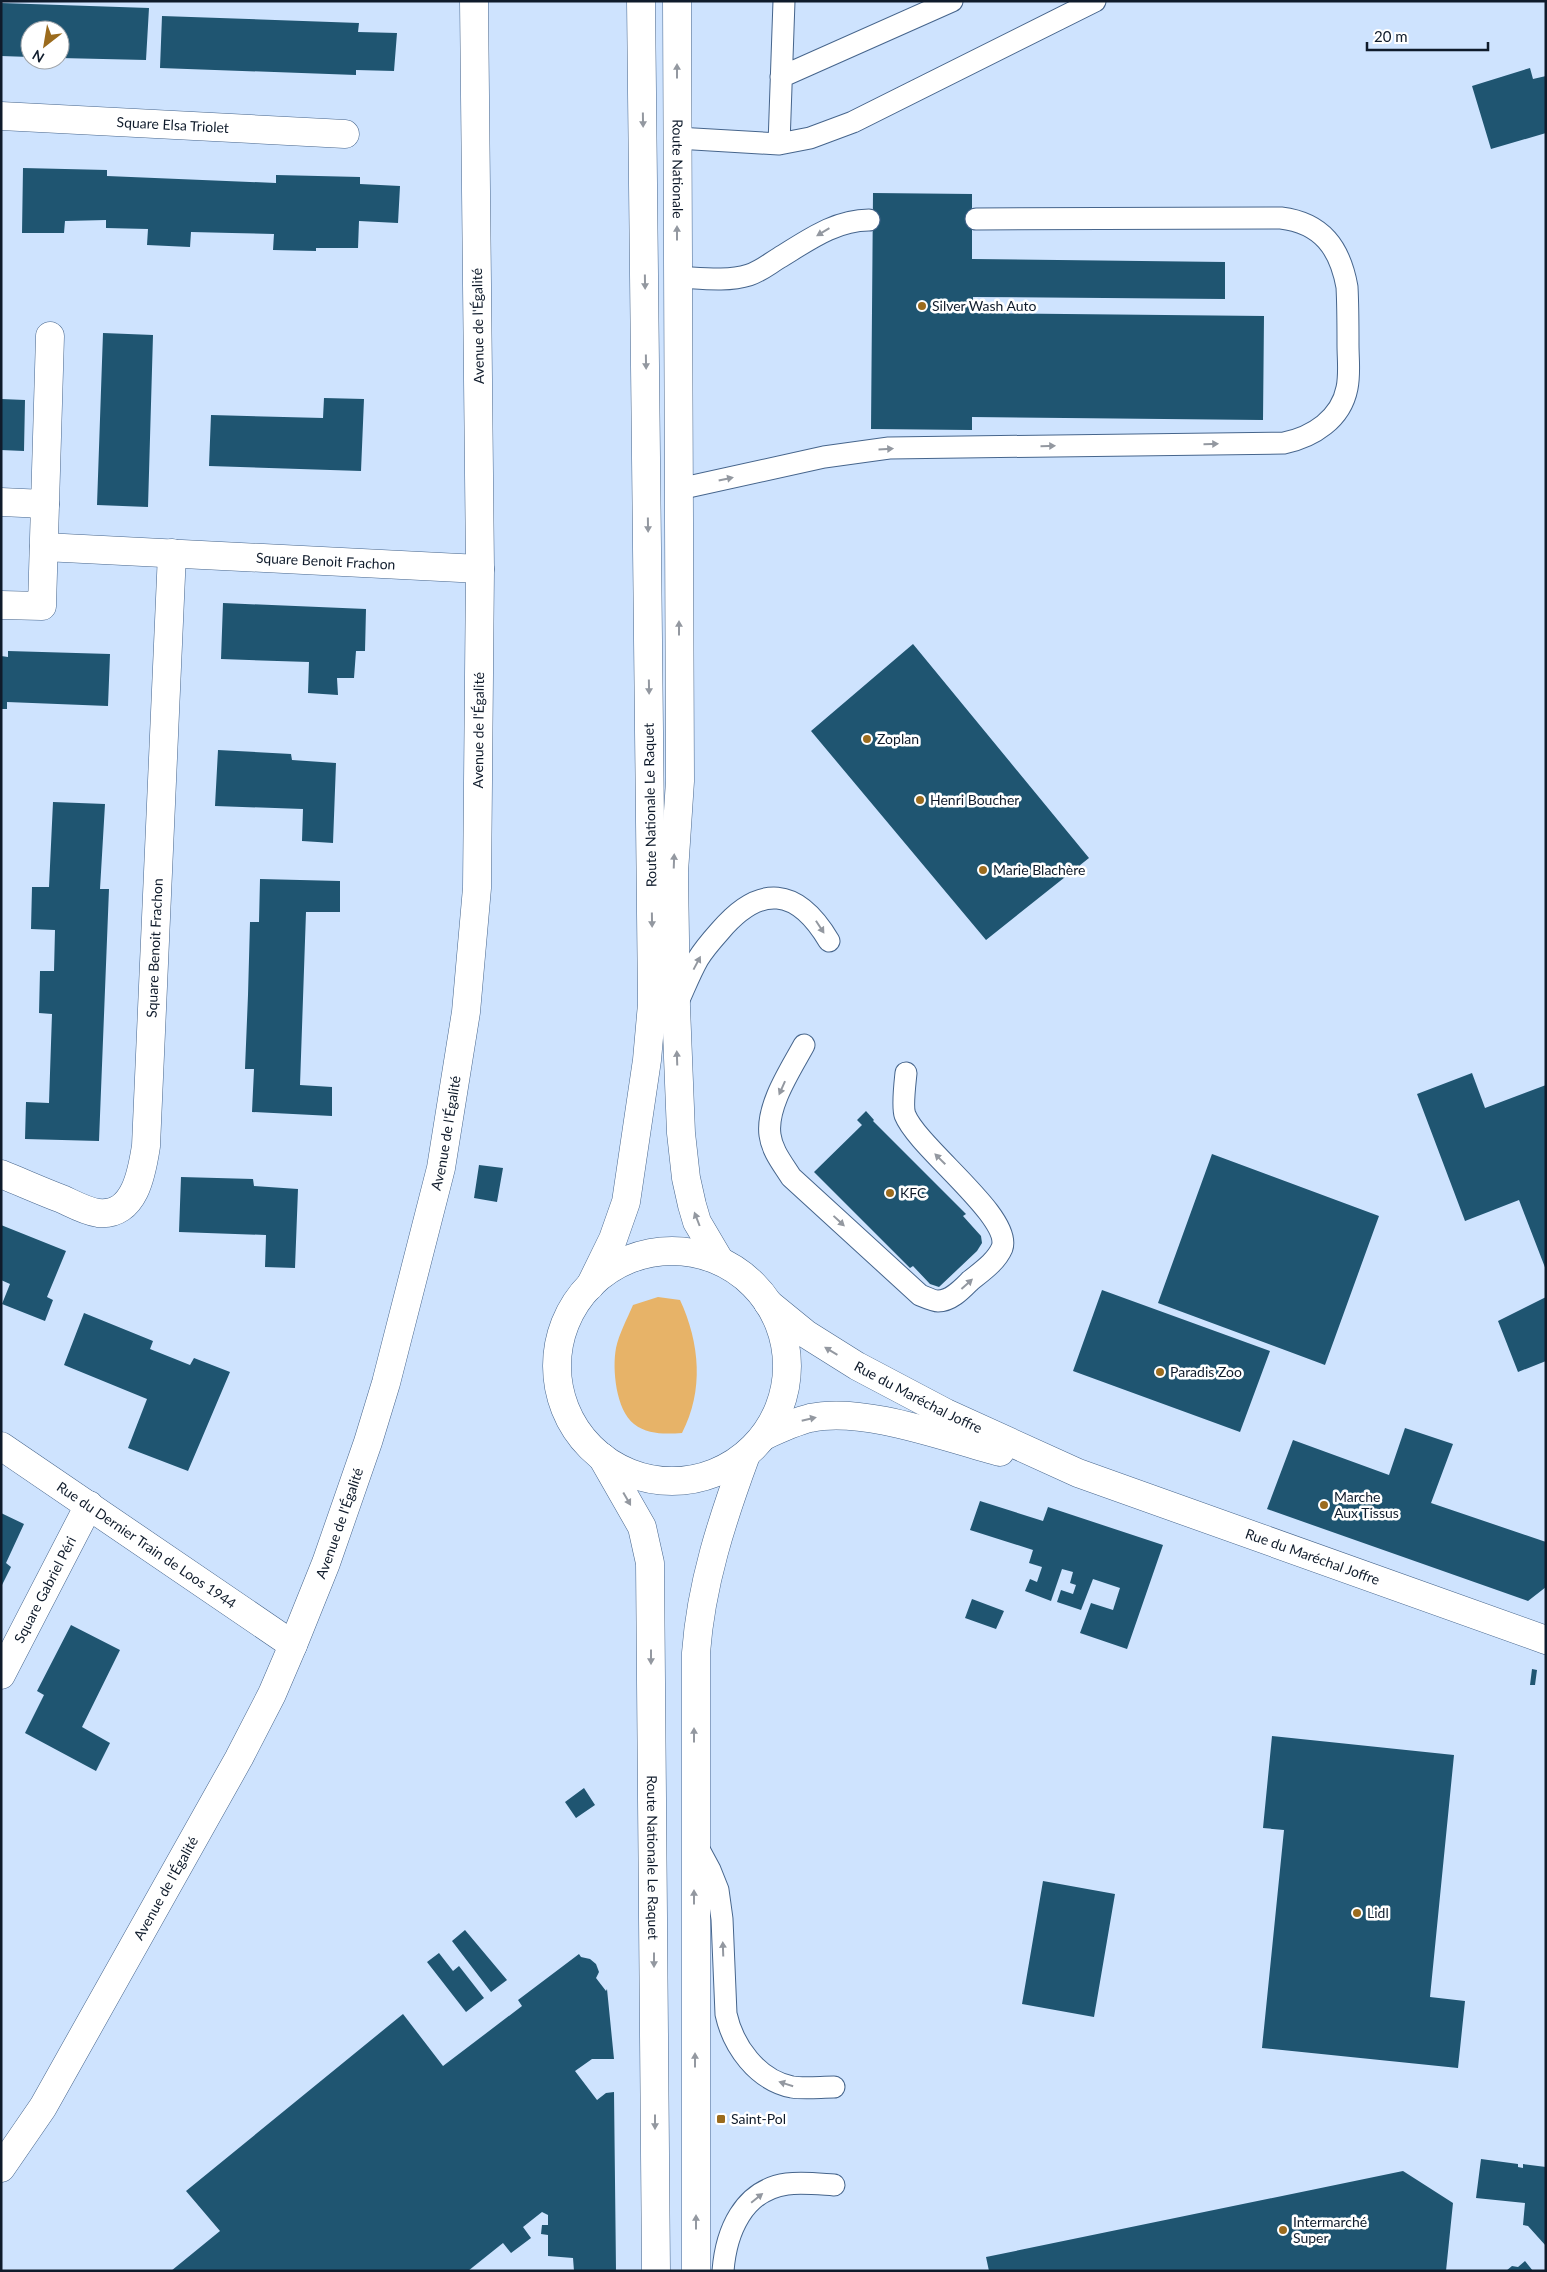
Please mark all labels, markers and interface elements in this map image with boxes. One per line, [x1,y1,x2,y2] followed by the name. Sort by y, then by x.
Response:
[20,20,70,70] north arrow
[1367,20,1488,52] scale bar
[1374,27,1408,45] text: 20 m
[29,47,47,67] text: N
[673,63,681,79] one-way arrow
[639,112,647,128] one-way arrow
[116,113,229,136] street label: Square Elsa Triolet
[669,119,687,219] street label: Route Nationale
[673,225,681,241] one-way arrow
[816,228,829,237] one-way arrow
[468,268,487,384] street label: Avenue de l'Égalité
[641,275,649,291] one-way arrow
[932,297,1037,314] place label: Silver Wash Auto
[916,300,928,312] marker: Silver Wash Auto
[642,354,650,370] one-way arrow
[1203,440,1219,448] one-way arrow
[1040,442,1056,450] one-way arrow
[878,444,894,452] one-way arrow
[719,475,734,483] one-way arrow
[644,517,652,533] one-way arrow
[255,549,396,573] street label: Square Benoit Frachon
[675,620,683,636] one-way arrow
[469,672,487,788] street label: Avenue de l'Égalité
[645,679,653,695] one-way arrow
[640,723,659,887] street label: Route Nationale Le Raquet
[877,730,919,747] place label: Zoplan
[861,733,873,745] marker: Zoplan
[930,791,1019,808] place label: Henri Boucher
[914,794,926,806] marker: Henri Boucher
[671,852,679,868] one-way arrow
[993,861,1085,878] place label: Marie Blachère
[977,864,989,876] marker: Marie Blachère
[143,878,166,1018] street label: Square Benoit Frachon
[648,912,656,928] one-way arrow
[816,921,825,934] one-way arrow
[693,955,701,970] one-way arrow
[673,1050,681,1066] one-way arrow
[427,1074,464,1192] street label: Avenue de l'Égalité
[777,1081,785,1095] one-way arrow
[935,1154,947,1166] one-way arrow
[900,1184,927,1201] place label: KFC
[884,1187,896,1199] marker: KFC
[693,1211,701,1226] one-way arrow
[833,1215,845,1227] one-way arrow
[961,1279,974,1290] one-way arrow
[824,1346,837,1355] one-way arrow
[851,1357,985,1436] street label: Rue du Maréchal Joffre
[1170,1363,1242,1380] place label: Paradis Zoo
[1154,1366,1166,1378] marker: Paradis Zoo
[802,1415,817,1423] one-way arrow
[312,1466,366,1581] street label: Avenue de l'Égalité
[54,1478,240,1612] street label: Rue du Dernier Train de Loos 1944
[1334,1488,1399,1521] place label: Marche Aux Tissus
[623,1493,632,1506] one-way arrow
[1318,1499,1330,1511] marker: Marche Aux Tissus
[1243,1524,1382,1588] street label: Rue du Maréchal Joffre
[10,1533,79,1646] street label: Square Gabriel Péri
[647,1649,655,1665] one-way arrow
[690,1726,698,1742] one-way arrow
[644,1775,662,1940] street label: Route Nationale Le Raquet
[130,1833,201,1943] street label: Avenue de l'Égalité
[690,1889,698,1905] one-way arrow
[1367,1904,1389,1921] place label: Lidl
[1351,1907,1363,1919] marker: Lidl
[719,1941,727,1957] one-way arrow
[650,1952,658,1968] one-way arrow
[691,2051,699,2067] one-way arrow
[778,2080,793,2088] one-way arrow
[731,2110,786,2127] place label: Saint-Pol
[715,2113,727,2125] marker: Saint-Pol
[651,2114,659,2130] one-way arrow
[750,2193,763,2204] one-way arrow
[1293,2213,1367,2246] place label: Intermarché Super
[692,2214,700,2230] one-way arrow
[1277,2224,1289,2236] marker: Intermarché Super

